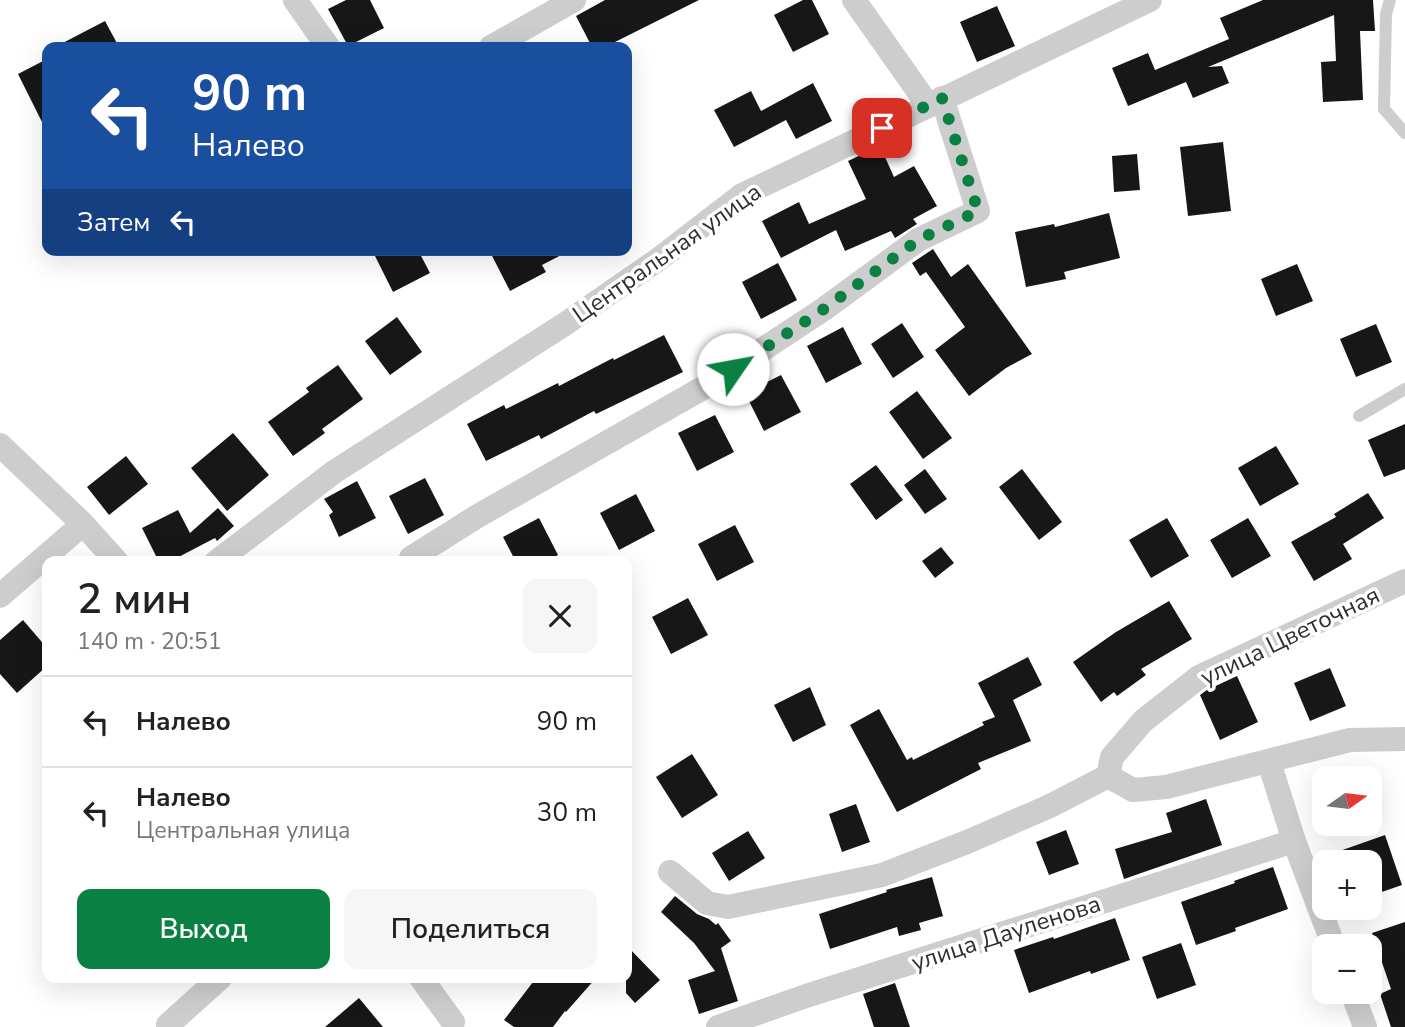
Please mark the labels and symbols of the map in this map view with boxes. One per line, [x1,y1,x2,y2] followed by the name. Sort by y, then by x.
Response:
[852,98,912,158] pin
[566,176,768,330] street label: Центральная улица
[696,332,770,406] position arrow
[1195,579,1385,693] street label: улица Цветочная
[1312,766,1382,836] north arrow
[907,887,1105,979] street label: улица Дауленова

